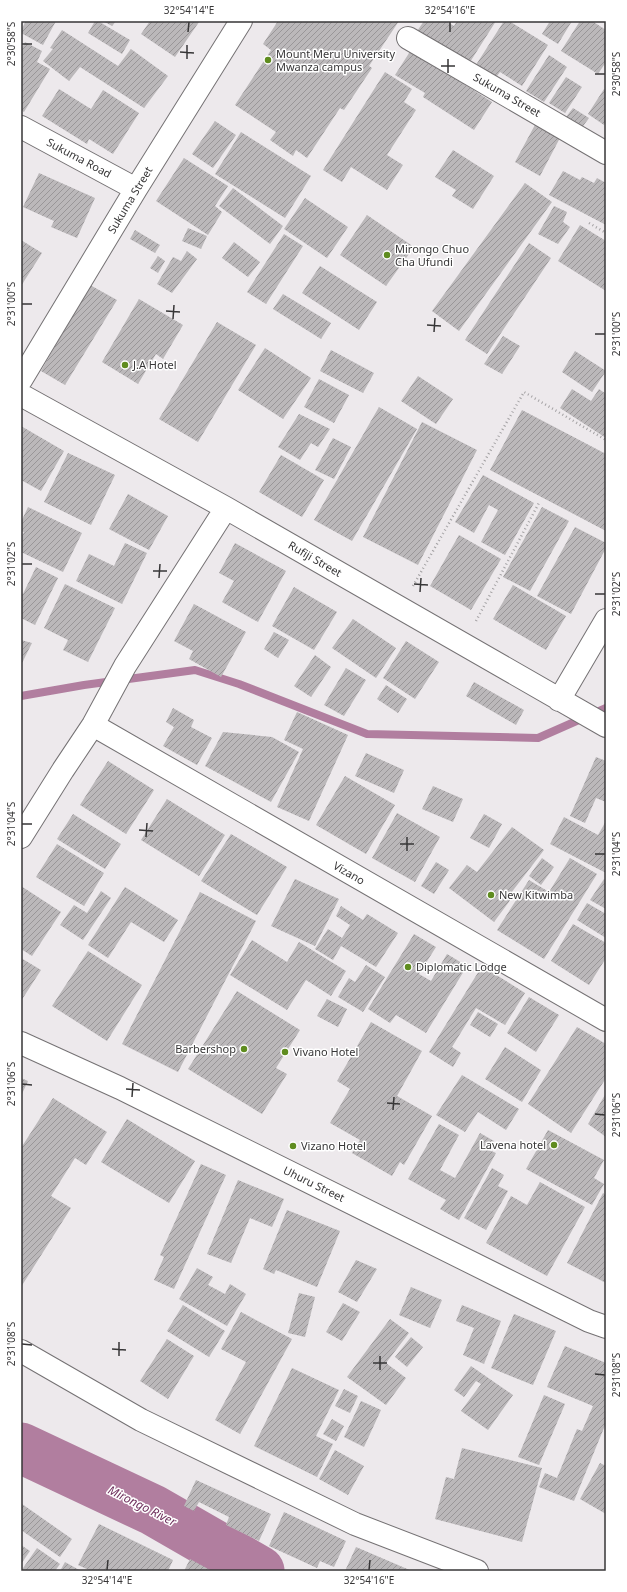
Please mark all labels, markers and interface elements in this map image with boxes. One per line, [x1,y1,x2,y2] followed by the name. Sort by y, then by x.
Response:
[164,3,214,17] text: 32°54'14"E
[425,3,475,17] text: 32°54'16"E
[4,21,18,66] text: 2°30'58"S
[276,46,396,74] place label: Mount Meru University Mwanza campus
[609,51,623,96] text: 2°30'58"S
[263,55,273,65] marker: Mount Meru University Mwanza campus
[471,69,544,120] street label: Sukuma Street
[44,134,114,181] street label: Sukuma Road
[104,163,155,236] street label: Sukuma Street
[395,241,469,269] place label: Mirongo Chuo Cha Ufundi
[382,250,392,260] marker: Mirongo Chuo Cha Ufundi
[4,281,18,326] text: 2°31'00"S
[609,311,623,356] text: 2°31'00"S
[132,357,177,372] place label: J.A Hotel
[120,360,130,370] marker: J.A Hotel
[286,537,345,580] street label: Rufiji Street
[4,541,18,586] text: 2°31'02"S
[609,571,623,616] text: 2°31'02"S
[4,801,18,846] text: 2°31'04"S
[609,831,623,876] text: 2°31'04"S
[331,858,368,888] street label: Vizano
[499,887,573,902] place label: New Kitwimba
[486,890,496,900] marker: New Kitwimba
[416,959,507,974] place label: Diplomatic Lodge
[403,962,413,972] marker: Diplomatic Lodge
[175,1041,236,1056] place label: Barbershop
[239,1044,249,1054] marker: Barbershop
[293,1044,358,1059] place label: Vivano Hotel
[280,1047,290,1057] marker: Vivano Hotel
[4,1061,18,1106] text: 2°31'06"S
[609,1092,623,1137] text: 2°31'06"S
[480,1137,546,1152] place label: Lavena hotel
[301,1138,366,1153] place label: Vizano Hotel
[549,1140,559,1150] marker: Lavena hotel
[288,1141,298,1151] marker: Vizano Hotel
[281,1162,347,1205] street label: Uhuru Street
[4,1321,18,1366] text: 2°31'08"S
[609,1352,623,1397] text: 2°31'08"S
[105,1481,180,1531] water label: Mirongo River
[82,1573,132,1587] text: 32°54'14"E
[344,1573,394,1587] text: 32°54'16"E

